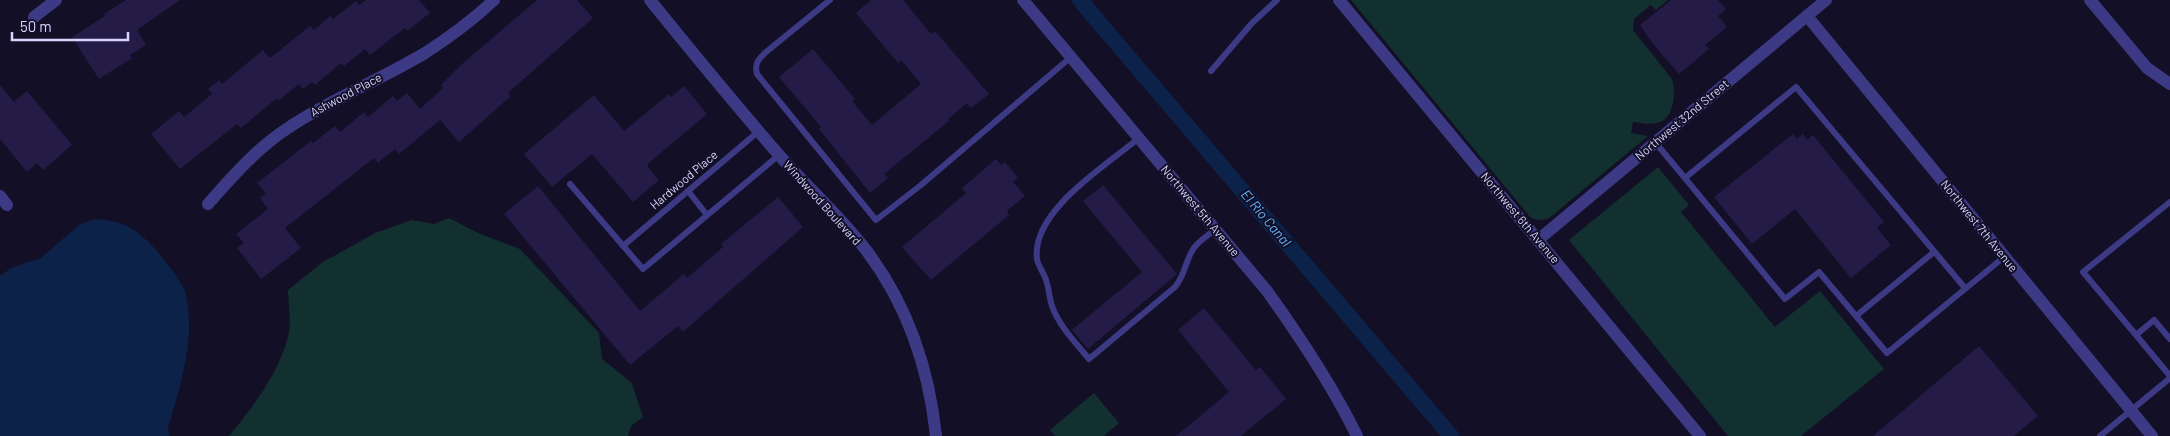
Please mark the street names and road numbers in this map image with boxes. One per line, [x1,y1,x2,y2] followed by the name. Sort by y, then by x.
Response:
[308,70,383,119] street label: Ashwood Place
[1632,76,1731,162] street label: Northwest 32nd Street
[647,147,720,212] street label: Hardwood Place
[781,157,864,248] street label: Windwood Boulevard
[1159,162,1243,259] street label: Northwest 5th Avenue
[1479,169,1563,266] street label: Northwest 6th Avenue
[1938,177,2021,274] street label: Northwest 7th Avenue

